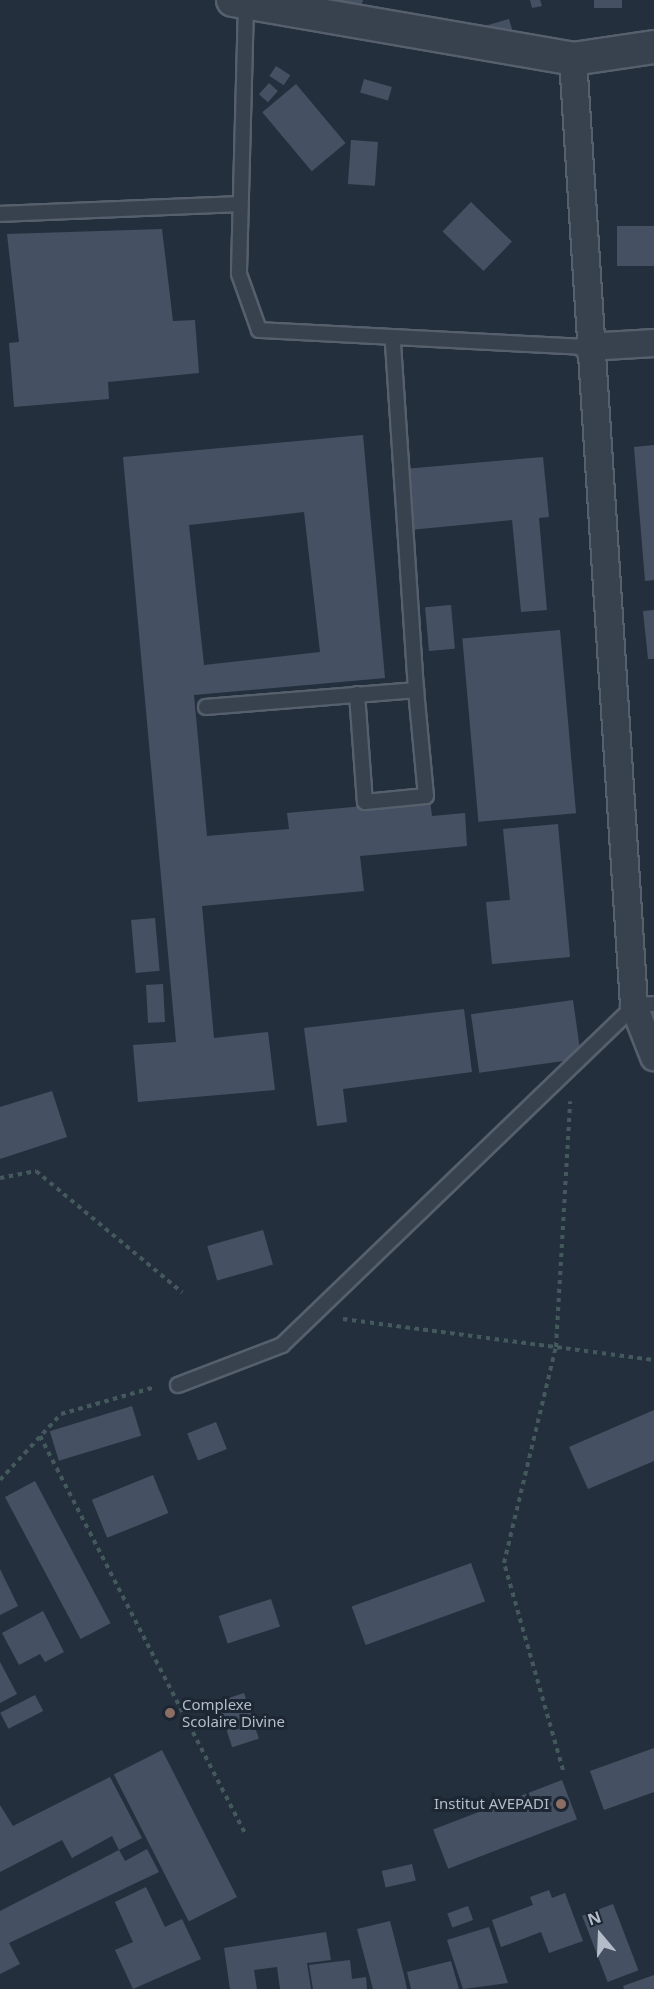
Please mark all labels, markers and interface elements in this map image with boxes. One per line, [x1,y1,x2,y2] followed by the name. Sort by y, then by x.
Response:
[182,1695,285,1730] place label: Complexe Scolaire Divine
[163,1706,177,1720] marker: Complexe Scolaire Divine
[434,1795,549,1813] place label: Institut AVEPADI
[554,1797,568,1811] marker: Institut AVEPADI
[570,1905,630,1965] north arrow
[584,1905,604,1931] text: N

